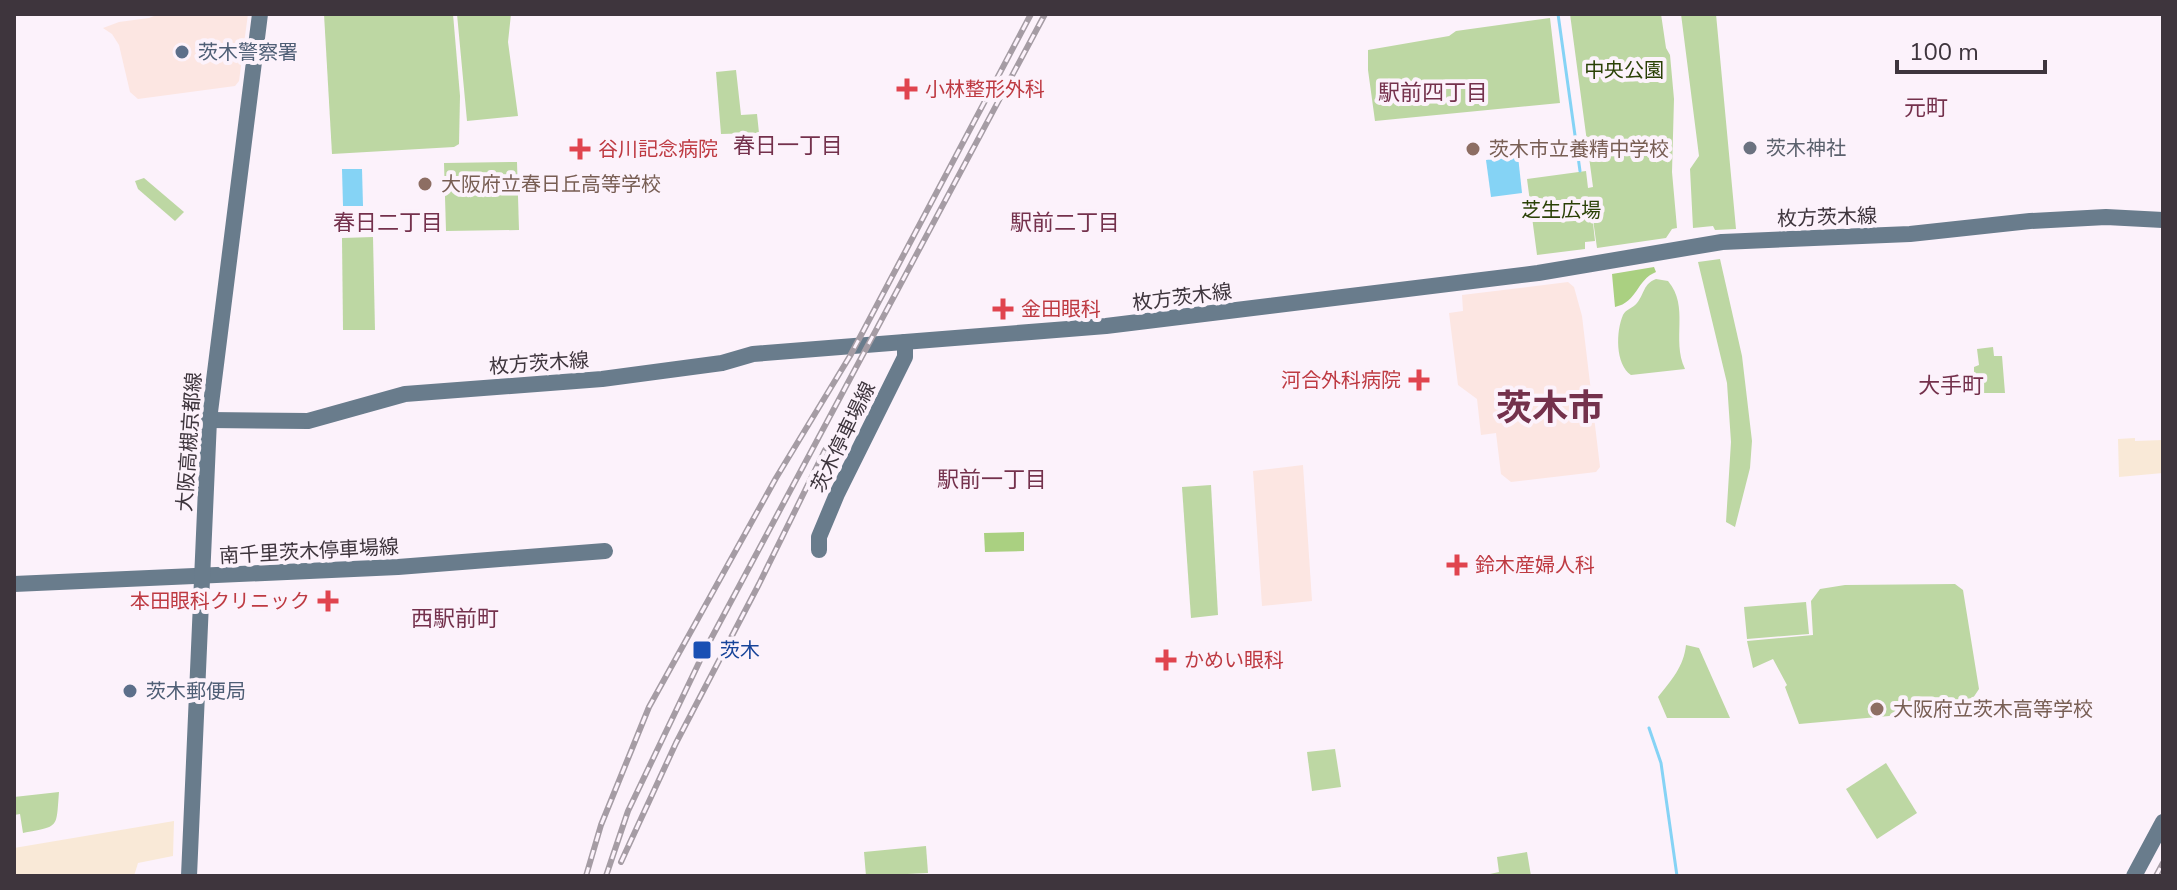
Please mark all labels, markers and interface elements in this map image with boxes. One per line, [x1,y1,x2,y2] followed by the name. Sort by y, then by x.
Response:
[1897,24,2045,74] scale bar
[1909,36,1979,68] text: 100 m
[198,39,298,66] place label: 茨木警察署
[173,43,191,61] marker: 茨木警察署
[1584,57,1664,84] park label: 中央公園
[925,76,1045,103] place label: 小林整形外科
[896,78,918,100] marker: 小林整形外科
[1378,78,1488,108] district label: 駅前四丁目
[1904,93,1948,123] district label: 元町
[733,131,843,161] district label: 春日一丁目
[1766,135,1846,162] place label: 茨木神社
[598,136,718,163] place label: 谷川記念病院
[1489,136,1669,163] place label: 茨木市立養精中学校
[569,138,591,160] marker: 谷川記念病院
[1741,139,1759,157] marker: 茨木神社
[1464,140,1482,158] marker: 茨木市立養精中学校
[441,171,661,198] place label: 大阪府立春日丘高等学校
[416,175,434,193] marker: 大阪府立春日丘高等学校
[1521,197,1601,224] park label: 芝生広場
[1777,202,1877,233] street label: 枚方茨木線
[333,208,443,238] district label: 春日二丁目
[1010,208,1120,238] district label: 駅前二丁目
[1131,278,1233,317] street label: 枚方茨木線
[1021,296,1101,323] place label: 金田眼科
[992,298,1014,320] marker: 金田眼科
[488,347,590,380] street label: 枚方茨木線
[1281,367,1401,394] place label: 河合外科病院
[1408,369,1430,391] marker: 河合外科病院
[171,371,208,513] street label: 大阪高槻京都線
[1918,371,1984,401] district label: 大手町
[805,377,882,497] street label: 茨木停車場線
[1496,384,1604,433] district label: 茨木市
[937,465,1047,495] district label: 駅前一丁目
[218,533,400,570] street label: 南千里茨木停車場線
[1475,552,1595,579] place label: 鈴木産婦人科
[1446,554,1468,576] marker: 鈴木産婦人科
[130,588,310,615] place label: 本田眼科クリニック
[317,590,339,612] marker: 本田眼科クリニック
[411,604,499,634] district label: 西駅前町
[720,637,760,664] place label: 茨木
[691,639,713,661] marker: 茨木
[1184,647,1284,674] place label: かめい眼科
[1155,649,1177,671] marker: かめい眼科
[146,678,246,705] place label: 茨木郵便局
[121,682,139,700] marker: 茨木郵便局
[1893,696,2093,723] place label: 大阪府立茨木高等学校
[1868,700,1886,718] marker: 大阪府立茨木高等学校

